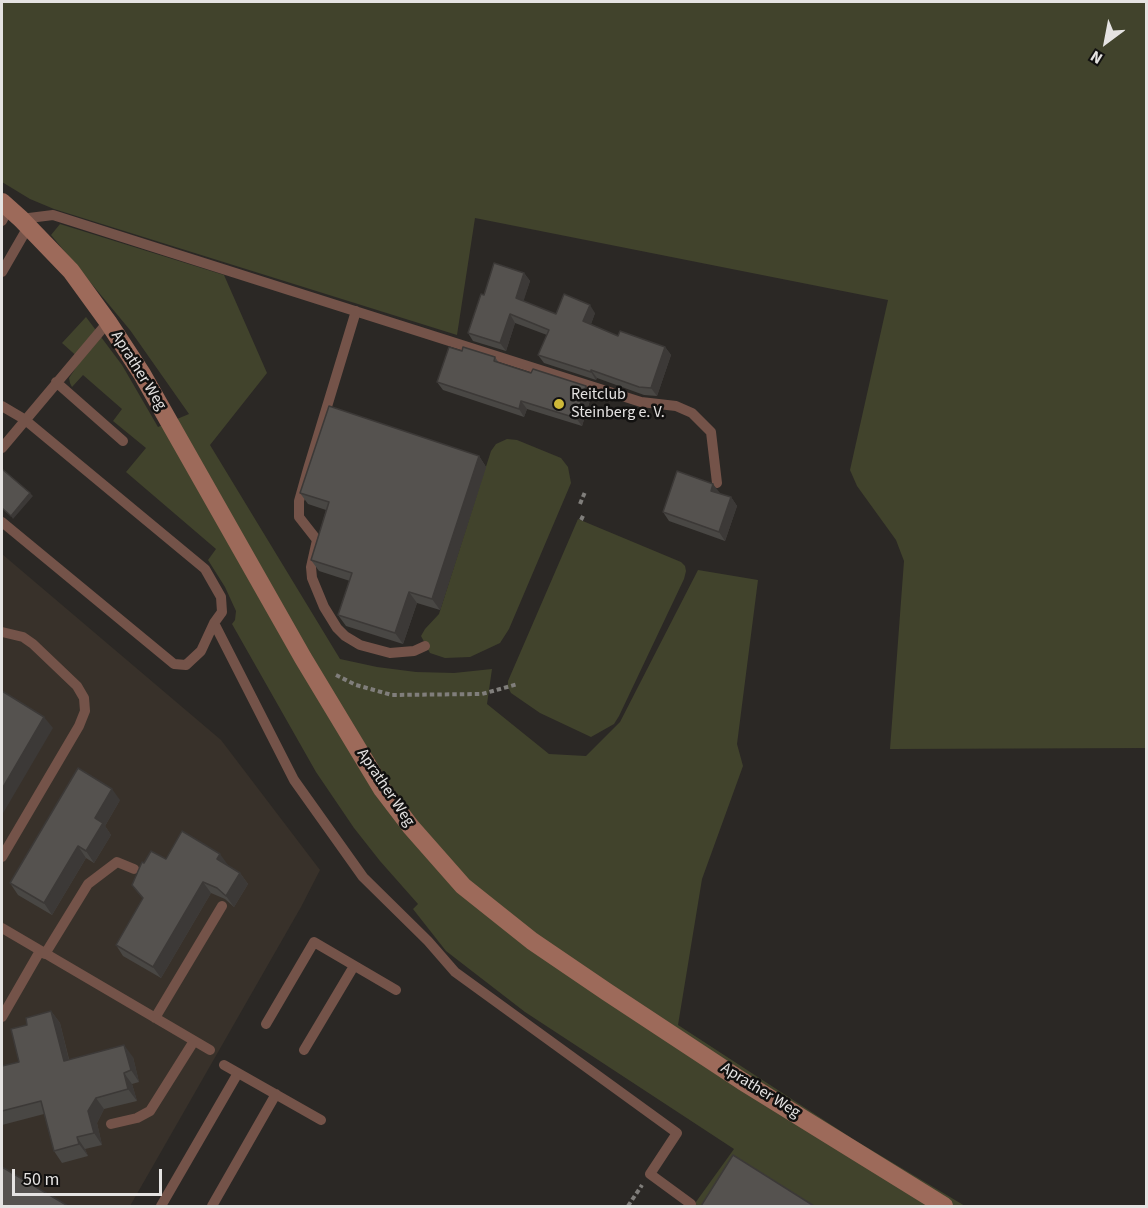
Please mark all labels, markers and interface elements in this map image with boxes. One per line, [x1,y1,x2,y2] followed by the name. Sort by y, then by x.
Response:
[1076,12,1136,72] north arrow
[1086,45,1107,69] text: N
[106,328,170,414] street label: Aprather Weg
[571,385,665,423] place label: Reitclub Steinberg e. V.
[552,397,566,411] marker: Reitclub Steinberg e. V.
[352,745,418,831] street label: Aprather Weg
[717,1059,803,1123] street label: Aprather Weg
[15,1157,165,1195] scale bar
[23,1167,59,1192] text: 50 m

